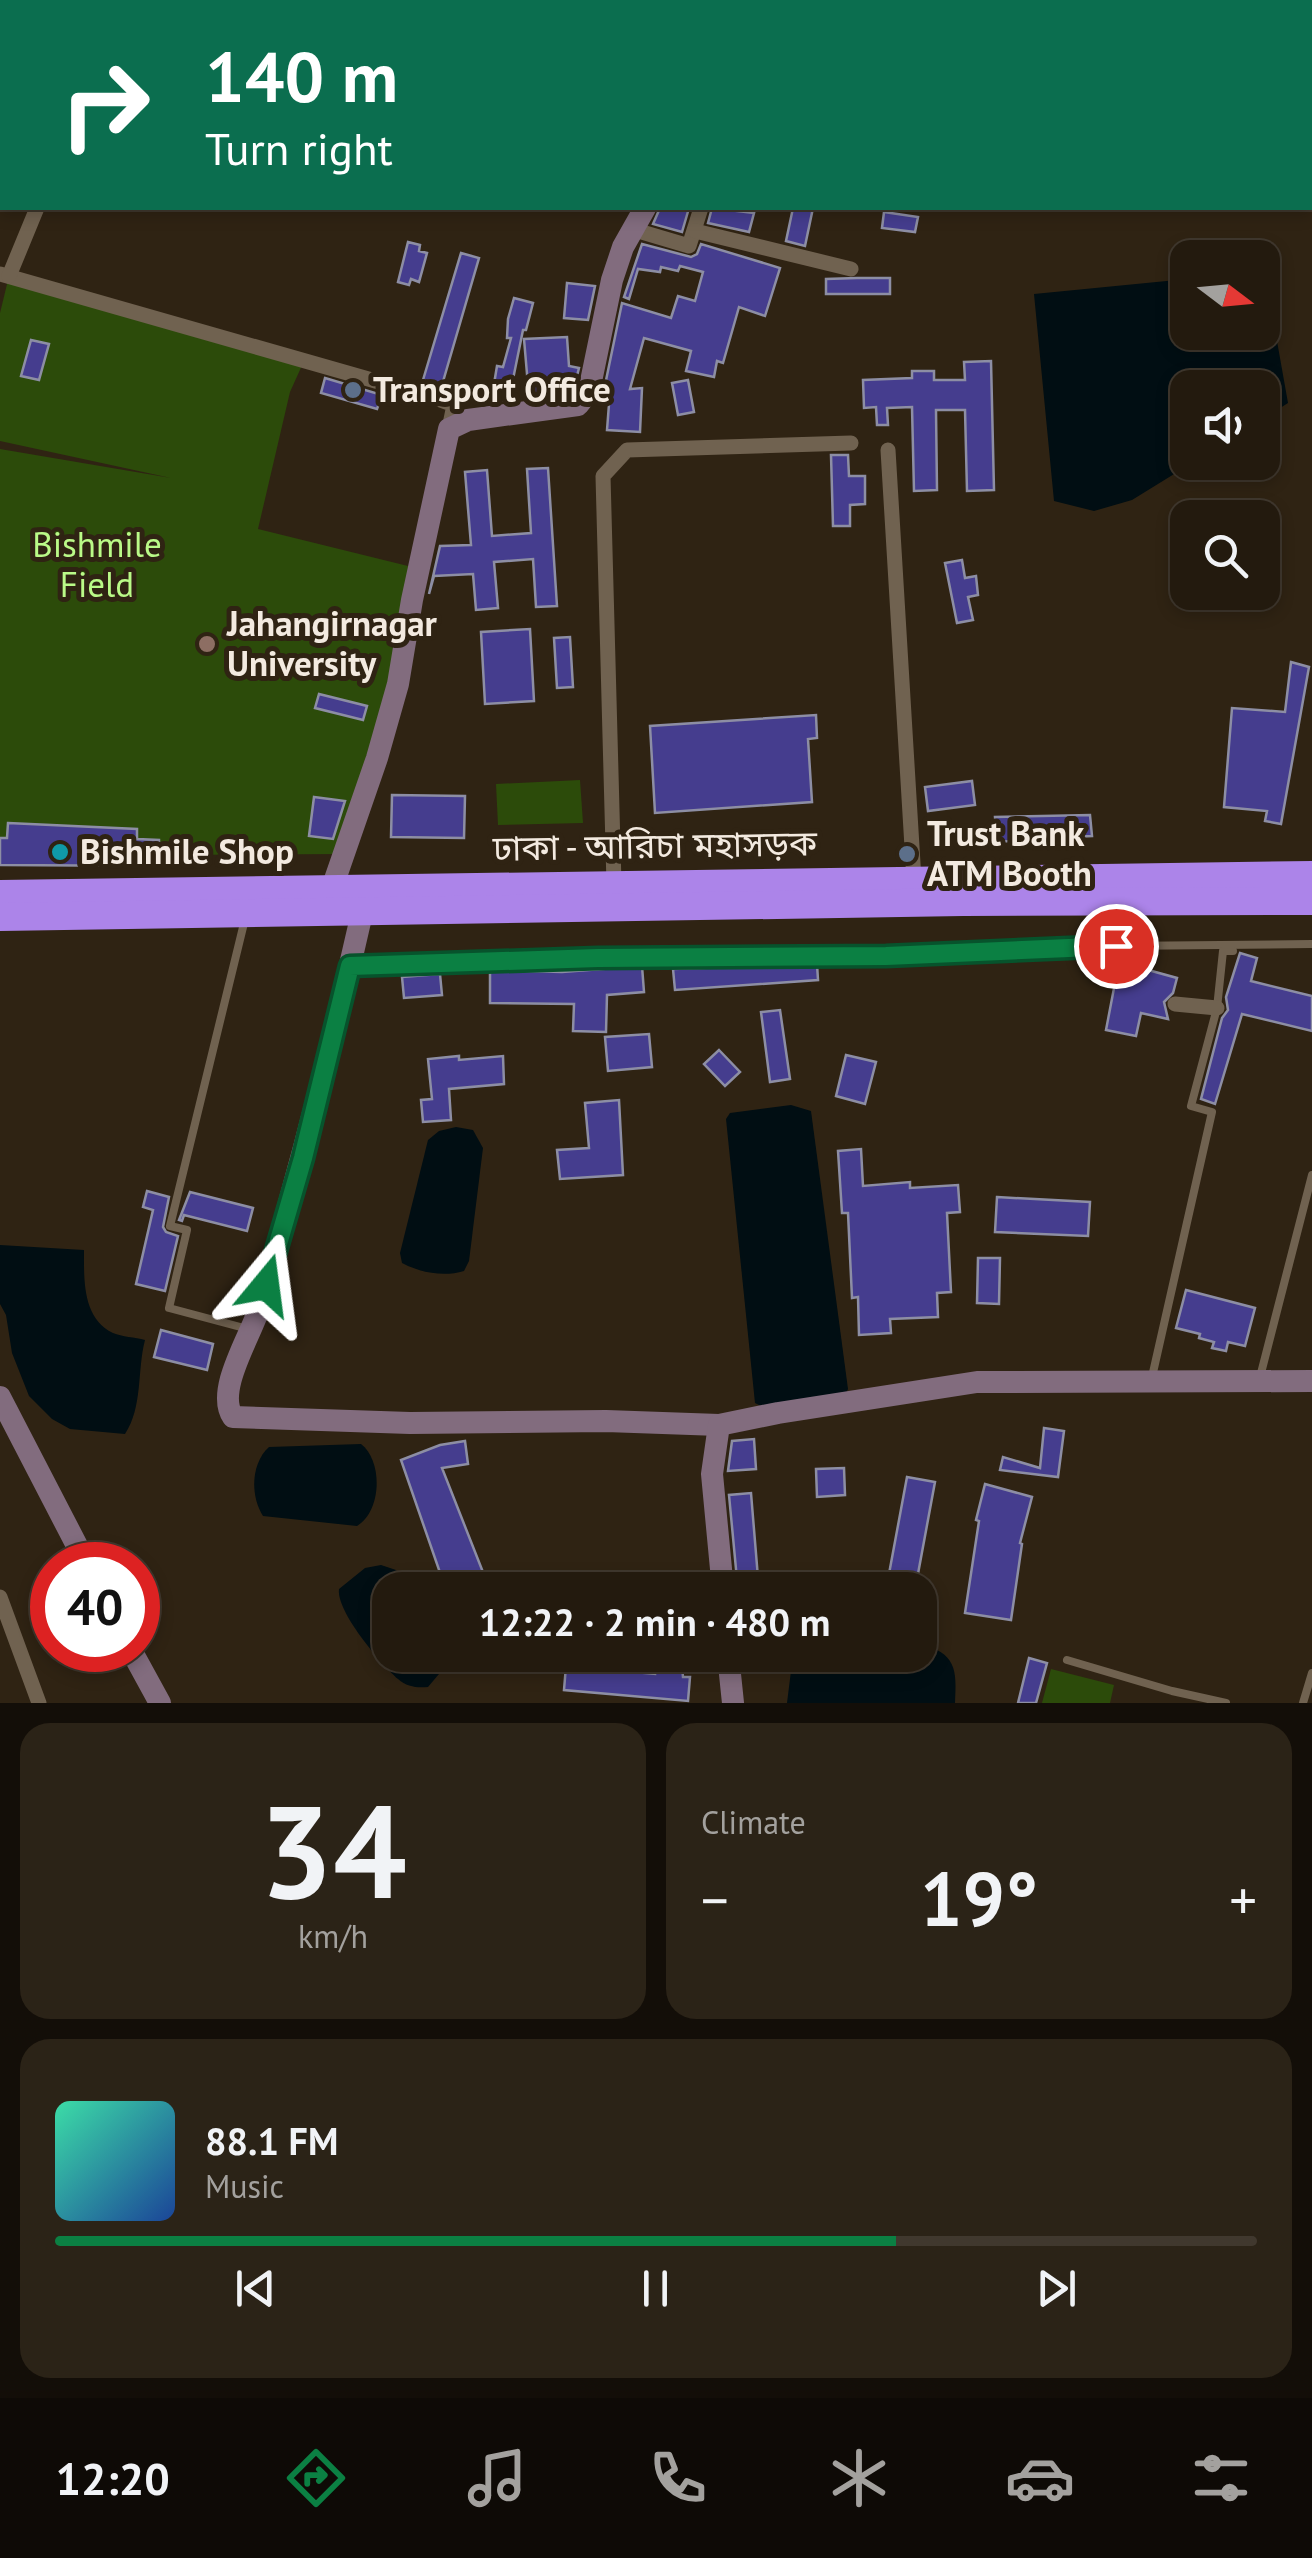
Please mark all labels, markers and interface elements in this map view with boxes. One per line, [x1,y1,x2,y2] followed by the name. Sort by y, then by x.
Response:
[205,31,398,121] text: 140 m
[40,40,170,170] icon: right
[205,119,393,177] text: Turn right
[1170,240,1280,350] north arrow
[1170,240,1280,610] map controls
[373,366,611,412] place label: Transport Office
[1170,370,1280,480] button: sound
[342,379,364,401] marker: Transport Office
[1170,500,1280,610] button: search
[32,521,162,607] park label: Bishmile Field
[226,600,438,686] place label: Jahangirnagar University
[196,633,218,655] marker: Jahangirnagar University
[927,810,1092,896] place label: Trust Bank ATM Booth
[491,819,818,871] street label: ঢাকা - আরিচা মহাসড়ক
[80,828,294,874] place label: Bishmile Shop
[49,841,71,863] marker: Bishmile Shop
[896,843,918,865] marker: Trust Bank ATM Booth
[1074,904,1159,989] pin
[1089,919,1144,974] icon: arrive
[214,1233,318,1337] position arrow
[30,1542,160,1672] speed limit sign: 40
[479,1597,830,1646] text: 12:22 · 2 min · 480 m
[259,1766,407,1934] text: 34
[701,1801,806,1843] text: Climate
[920,1850,1038,1947] text: 19°
[701,1864,729,1935] text: −
[1229,1864,1257,1935] text: +
[298,1915,368,1957] text: km/h
[205,2116,338,2165] text: 88.1 FM
[205,2165,284,2207] text: Music
[228,2261,283,2316] icon: previous
[628,2261,683,2316] icon: pause
[1029,2261,1084,2316] icon: next
[281,2443,351,2513] icon: directions
[462,2443,532,2513] icon: music
[643,2443,713,2513] icon: phone
[824,2443,894,2513] icon: climate
[1005,2443,1075,2513] icon: car
[1186,2443,1256,2513] icon: filters
[56,2449,170,2507] text: 12:20

